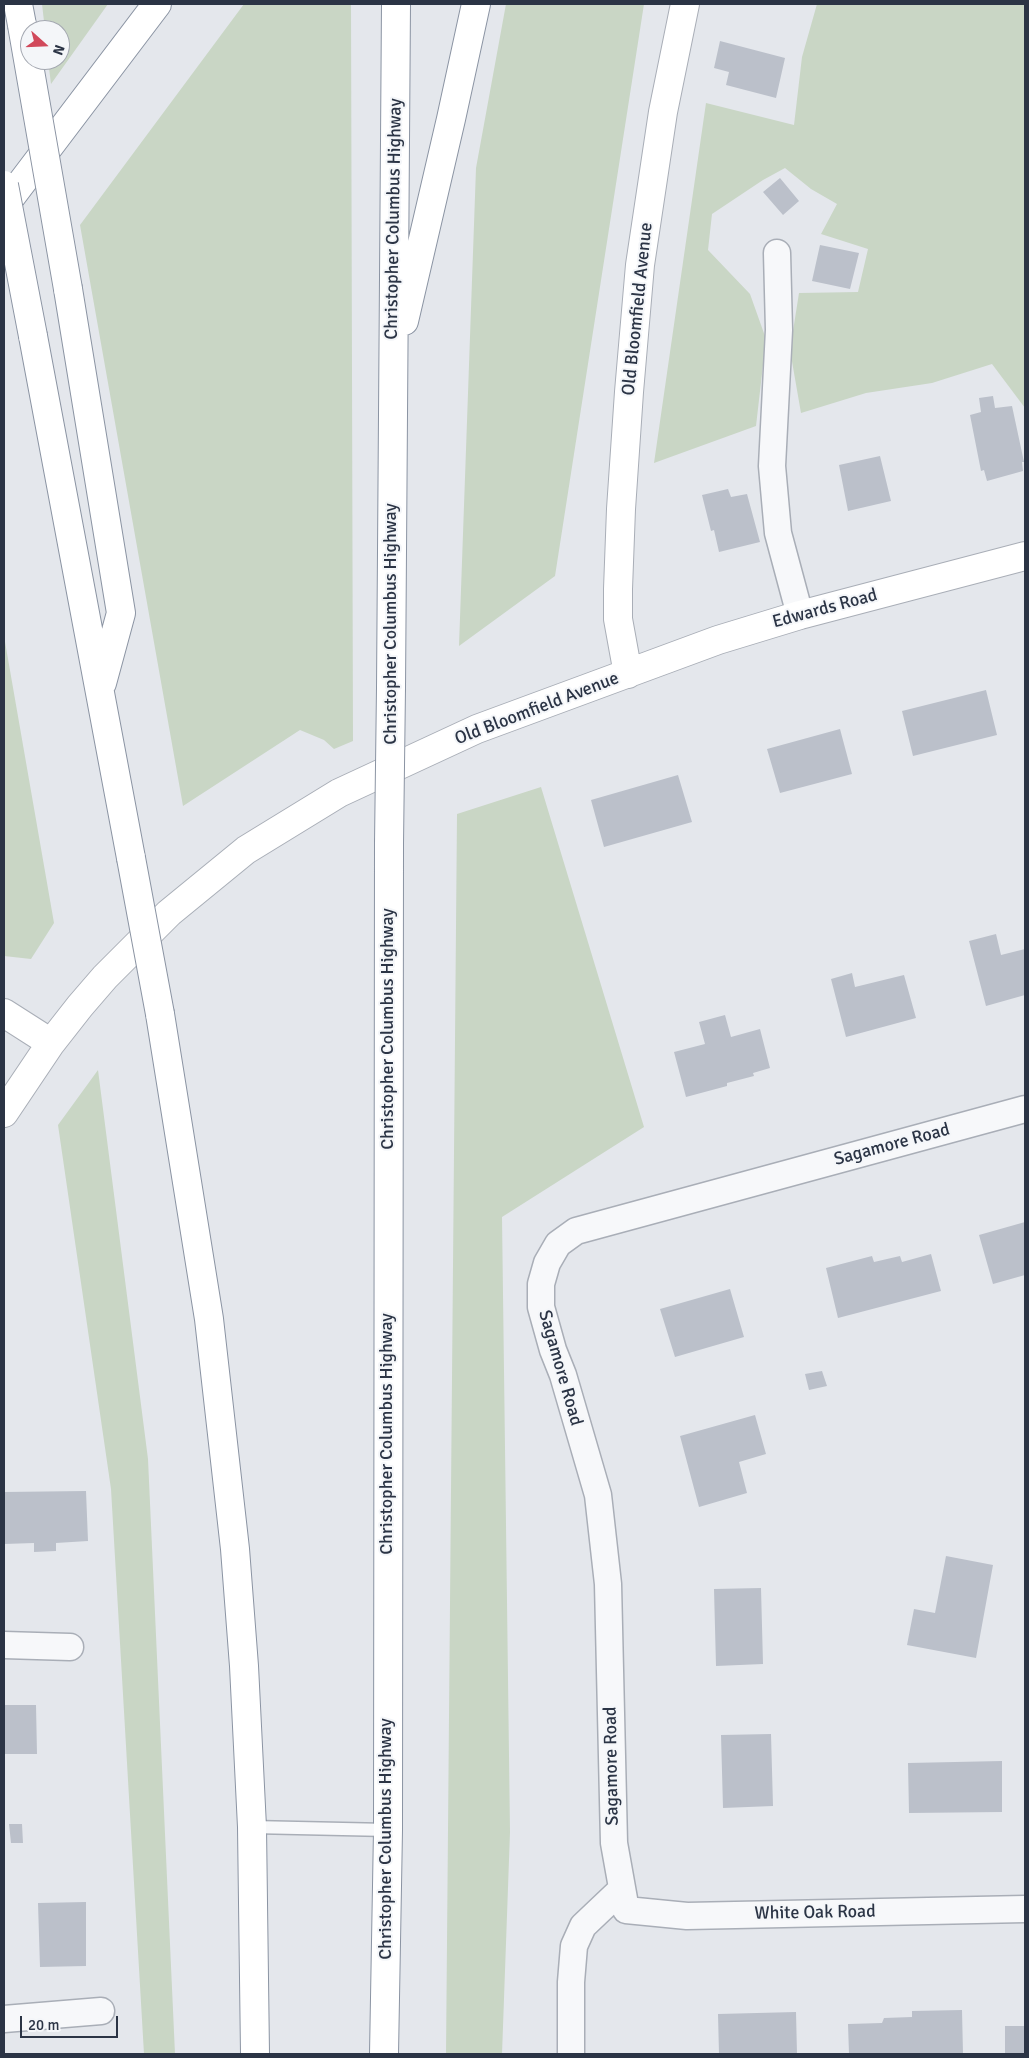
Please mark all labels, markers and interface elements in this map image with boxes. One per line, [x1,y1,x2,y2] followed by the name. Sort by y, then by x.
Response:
[20,20,70,70] north arrow
[49,42,68,57] text: N
[381,98,407,340] street label: Christopher Columbus Highway
[618,221,658,397] street label: Old Bloomfield Avenue
[380,503,402,745] street label: Christopher Columbus Highway
[770,585,880,633] street label: Edwards Road
[452,668,622,750] street label: Old Bloomfield Avenue
[377,908,399,1150] street label: Christopher Columbus Highway
[832,1119,952,1171] street label: Sagamore Road
[533,1308,587,1428] street label: Sagamore Road
[376,1313,398,1555] street label: Christopher Columbus Highway
[600,1706,624,1826] street label: Sagamore Road
[375,1718,397,1960] street label: Christopher Columbus Highway
[754,1901,876,1925] street label: White Oak Road
[22,2006,120,2038] scale bar
[28,2016,59,2034] text: 20 m

